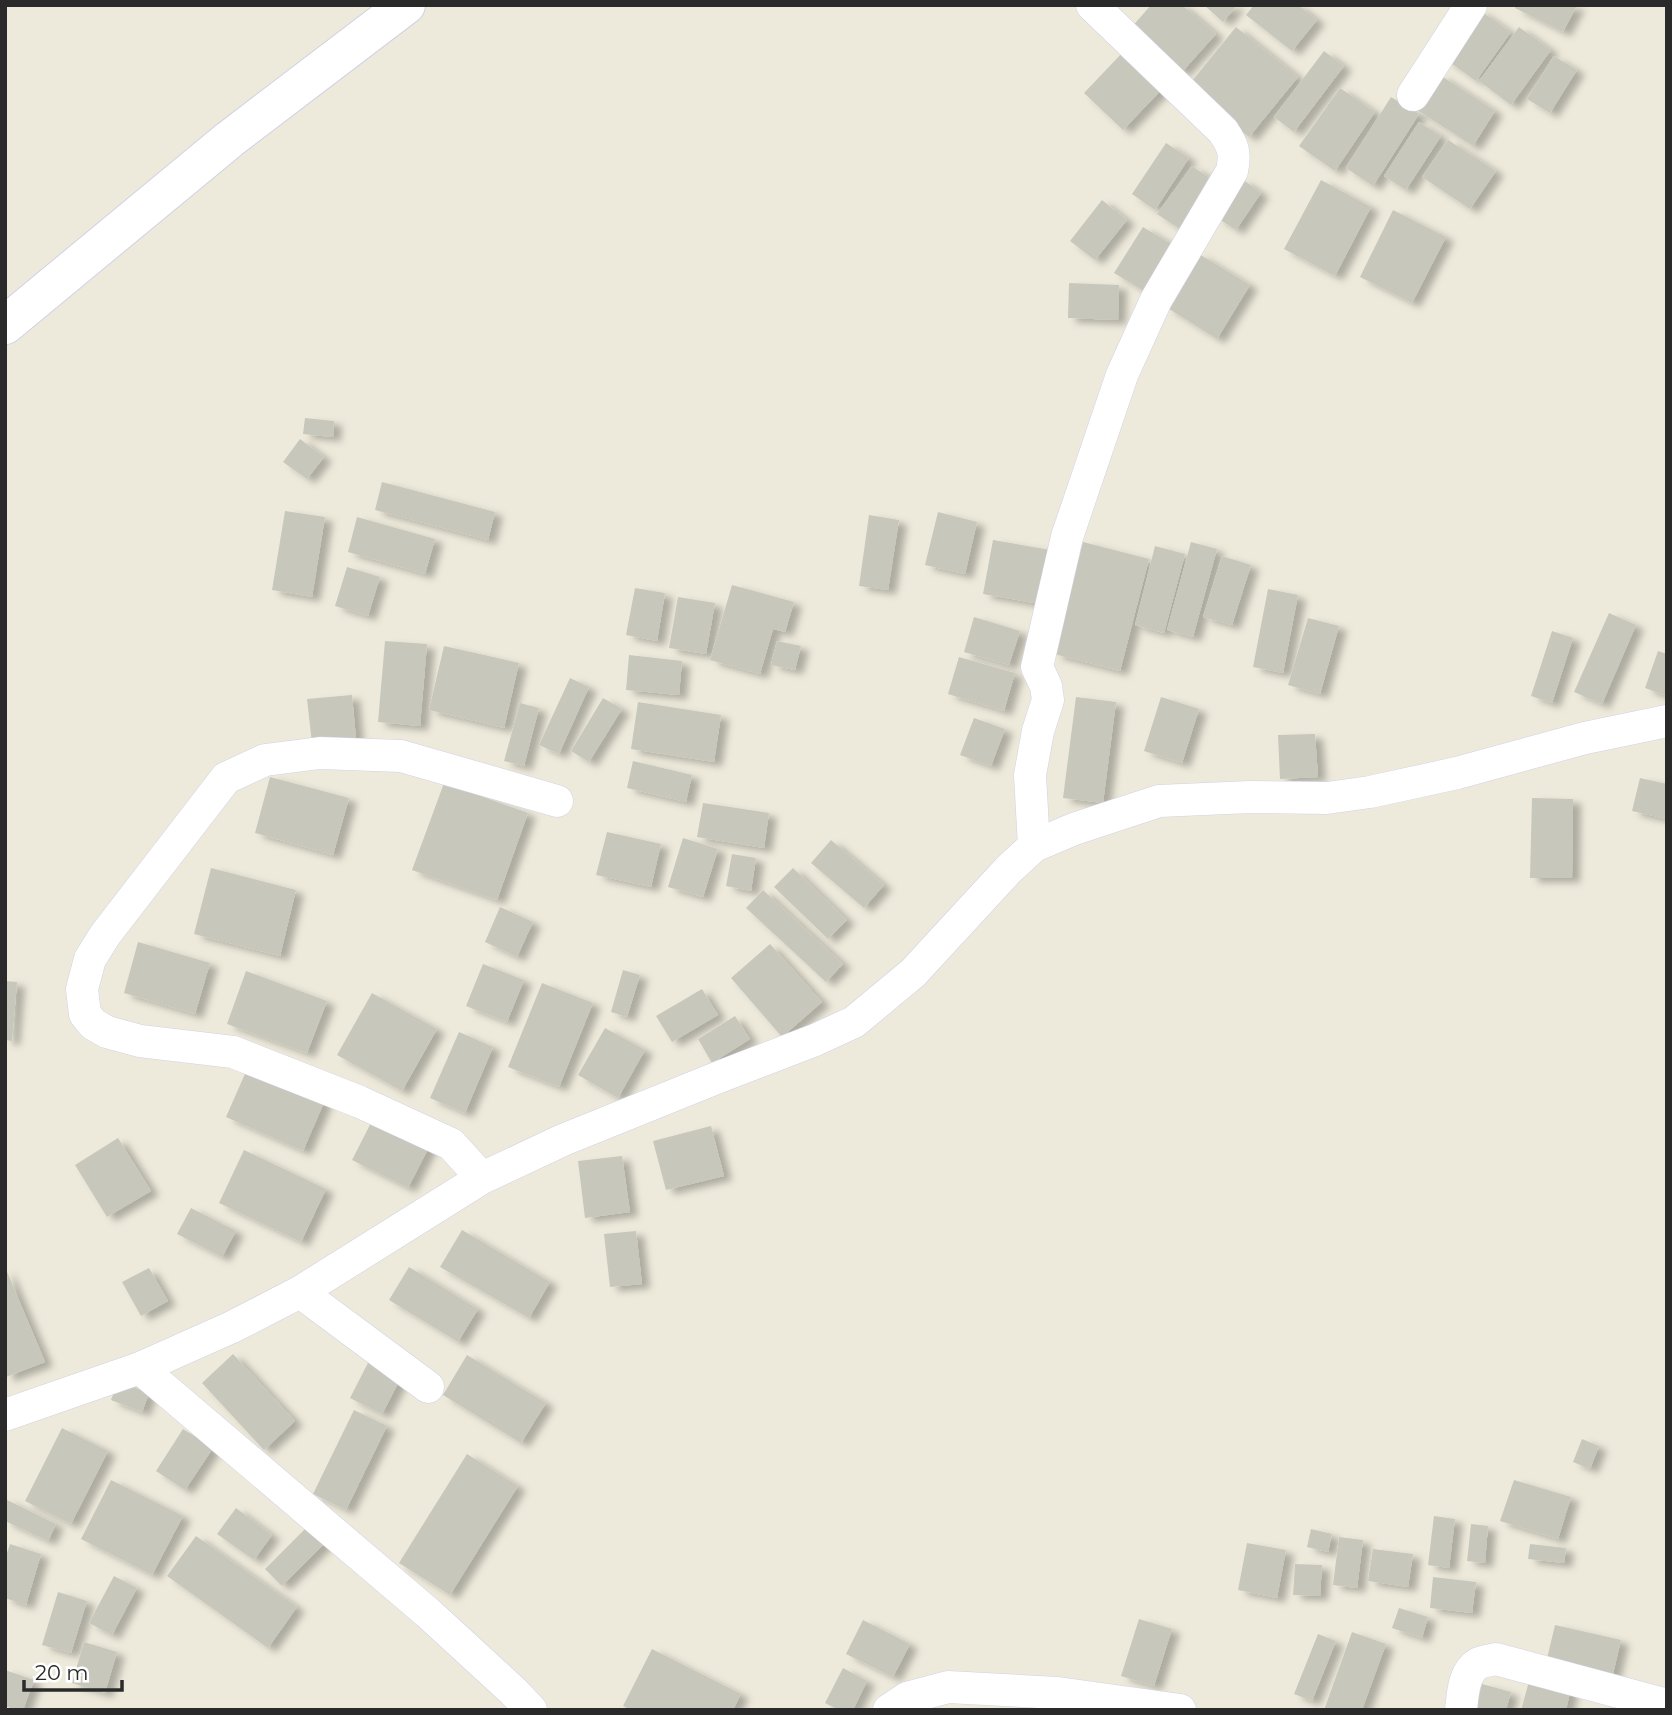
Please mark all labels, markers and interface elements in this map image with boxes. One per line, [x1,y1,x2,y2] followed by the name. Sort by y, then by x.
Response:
[24,1648,122,1692] scale bar
[35,1660,89,1685] text: 20 m

